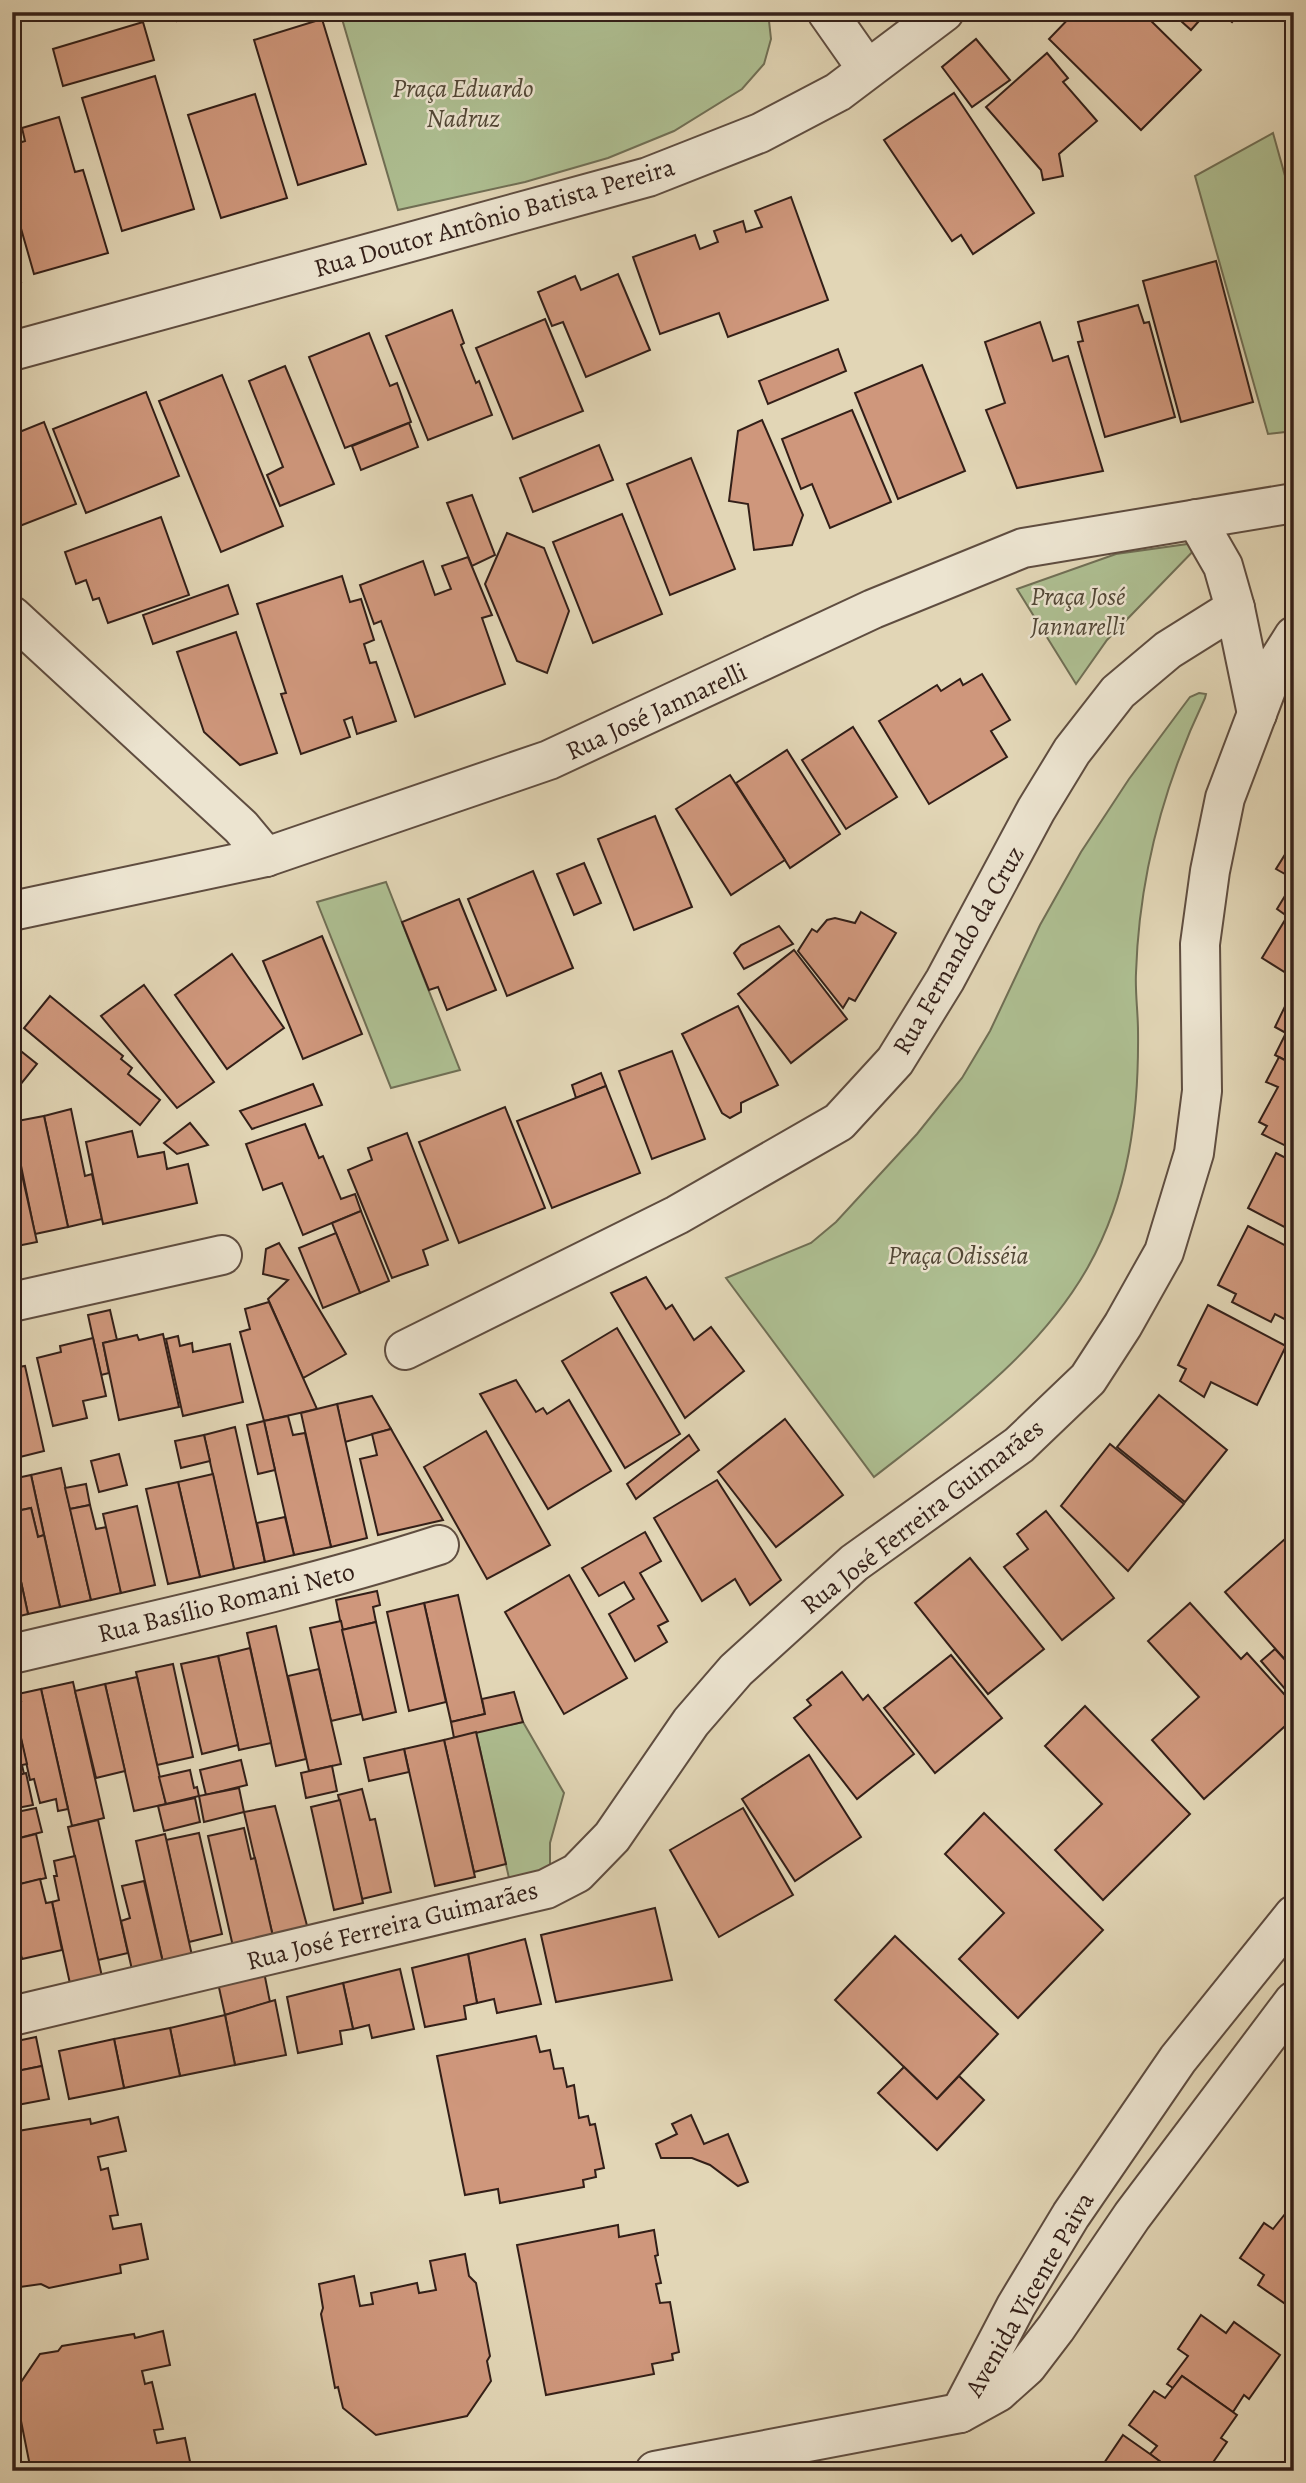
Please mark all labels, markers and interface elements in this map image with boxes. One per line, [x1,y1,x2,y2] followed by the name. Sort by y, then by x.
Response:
[392,71,534,136] park label: Praça Eduardo Nadruz
[310,149,679,286] street label: Rua Doutor Antônio Batista Pereira
[1030,579,1126,644] park label: Praça José Jannarelli
[560,654,752,769] street label: Rua José Jannarelli
[884,839,1033,1061] street label: Rua Fernando da Cruz
[887,1238,1029,1273] park label: Praça Odisséia
[794,1410,1051,1622] street label: Rua José Ferreira Guimarães
[94,1554,358,1651] street label: Rua Basílio Romani Neto
[243,1872,542,1979] street label: Rua José Ferreira Guimarães
[956,2186,1102,2404] street label: Avenida Vicente Paiva

